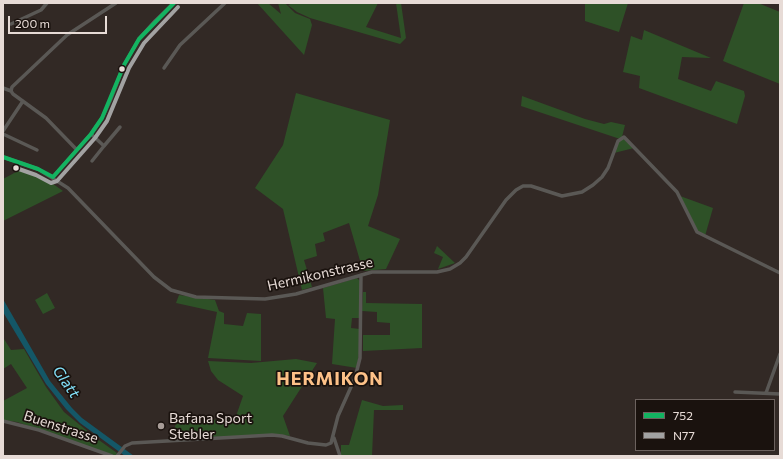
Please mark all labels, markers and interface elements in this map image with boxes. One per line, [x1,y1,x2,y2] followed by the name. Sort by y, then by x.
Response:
[10,8,109,34] scale bar
[15,16,50,30] text: 200 m
[117,64,127,74] unlabelled marker
[11,163,21,173] unlabelled marker
[266,254,374,294] street label: Hermikonstrasse
[49,363,83,401] water label: Glatt
[276,368,384,390] district label: HERMIKON
[635,399,775,451] legend
[22,407,100,447] street label: Buenstrasse
[673,408,693,422] text: 752
[169,410,252,442] place label: Bafana Sport Stebler
[156,421,166,431] marker: Bafana Sport Stebler
[673,428,695,442] text: N77

